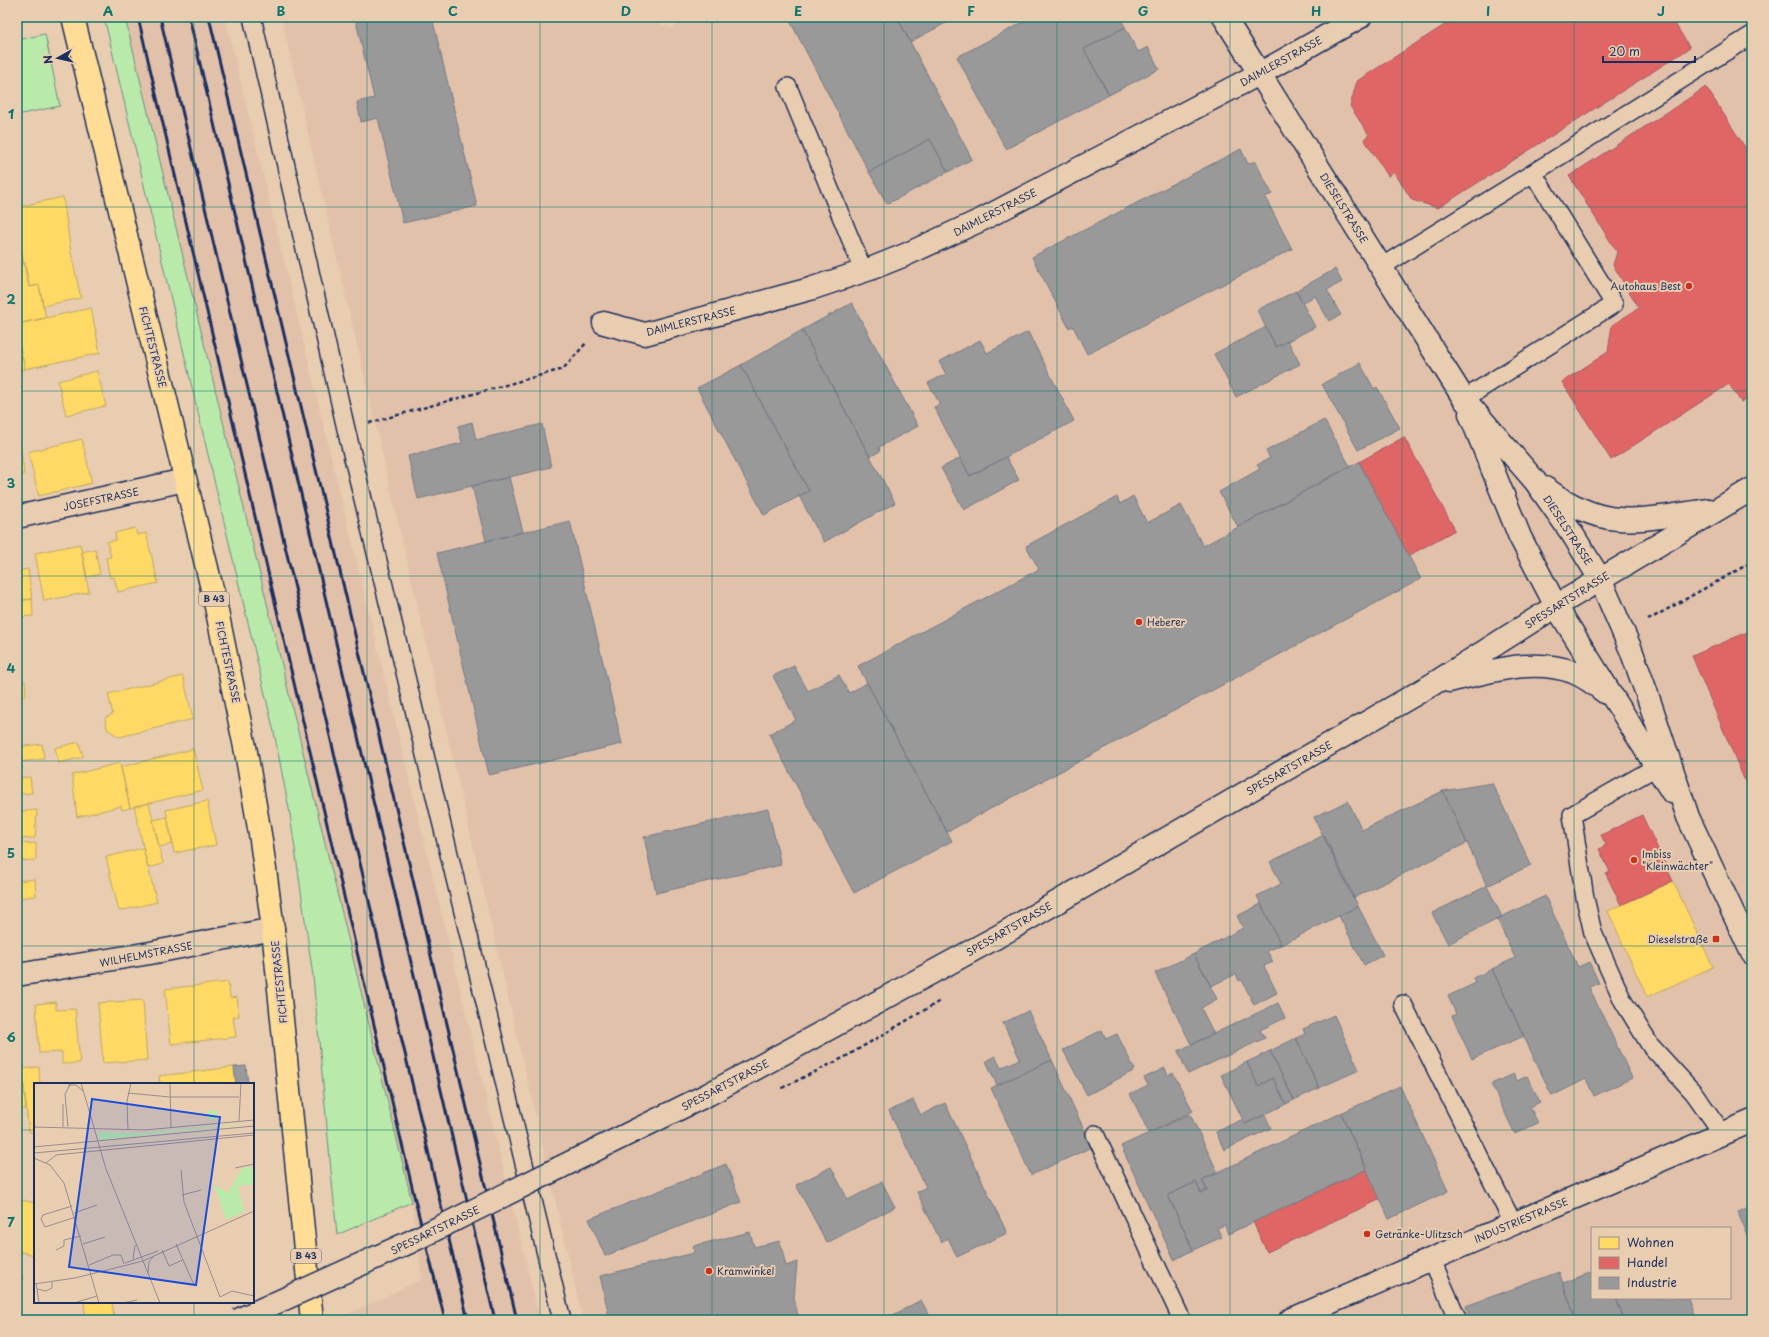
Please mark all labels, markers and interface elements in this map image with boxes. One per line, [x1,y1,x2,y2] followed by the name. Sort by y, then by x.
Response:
[103,1,113,20] text: A
[277,1,286,20] text: B
[448,1,458,20] text: C
[621,1,631,20] text: D
[794,1,802,20] text: E
[967,1,975,20] text: F
[1138,1,1148,20] text: G
[1311,1,1321,20] text: H
[1486,1,1490,20] text: I
[1657,1,1665,20] text: J
[1237,32,1325,89] street label: DAIMLERSTRASSE
[38,38,78,78] north arrow
[1603,38,1695,64] scale bar
[1609,42,1640,60] text: 20 m
[39,54,57,65] text: N
[8,104,14,123] text: 1
[1317,169,1372,246] street label: DIESELSTRASSE
[950,184,1039,239] street label: DAIMLERSTRASSE
[1610,278,1681,293] place label: Autohaus Best
[1684,281,1694,291] marker: Autohaus Best
[6,289,16,308] text: 2
[645,302,737,339] street label: DAIMLERSTRASSE
[136,305,171,389] street label: FICHTESTRASSE
[7,473,16,492] text: 3
[62,483,140,514] street label: JOSEFSTRASSE
[1540,492,1597,568] street label: DIESELSTRASSE
[1522,567,1612,632] street label: SPESSARTSTRASSE
[199,592,229,606] road number: B 43
[1147,614,1186,629] place label: Heberer
[1134,617,1144,627] marker: Heberer
[212,619,245,704] street label: FICHTESTRASSE
[7,658,16,677] text: 4
[1243,737,1335,798] street label: SPESSARTSTRASSE
[7,843,15,862] text: 5
[1642,846,1713,873] place label: Imbiss "Kleinwächter"
[1629,855,1639,865] marker: Imbiss "Kleinwächter"
[963,898,1055,959] street label: SPESSARTSTRASSE
[1648,931,1708,946] place label: Dieselstraße
[1711,934,1721,944] marker: Dieselstraße
[98,937,194,970] street label: WILHELMSTRASSE
[267,940,290,1024] street label: FICHTESTRASSE
[6,1027,16,1046] text: 6
[678,1055,771,1114] street label: SPESSARTSTRASSE
[34,1083,254,1303] inset map
[1472,1193,1570,1246] street label: INDUSTRIESTRASSE
[388,1201,482,1258] street label: SPESSARTSTRASSE
[7,1212,15,1231] text: 7
[1375,1226,1463,1241] place label: Getränke-Ulitzsch
[1591,1227,1731,1299] legend
[1362,1229,1372,1239] marker: Getränke-Ulitzsch
[1627,1233,1674,1251] text: Wohnen
[291,1249,321,1263] road number: B 43
[1627,1253,1667,1271] text: Handel
[717,1263,774,1278] place label: Kramwinkel
[704,1266,714,1276] marker: Kramwinkel
[1627,1273,1677,1291] text: Industrie

